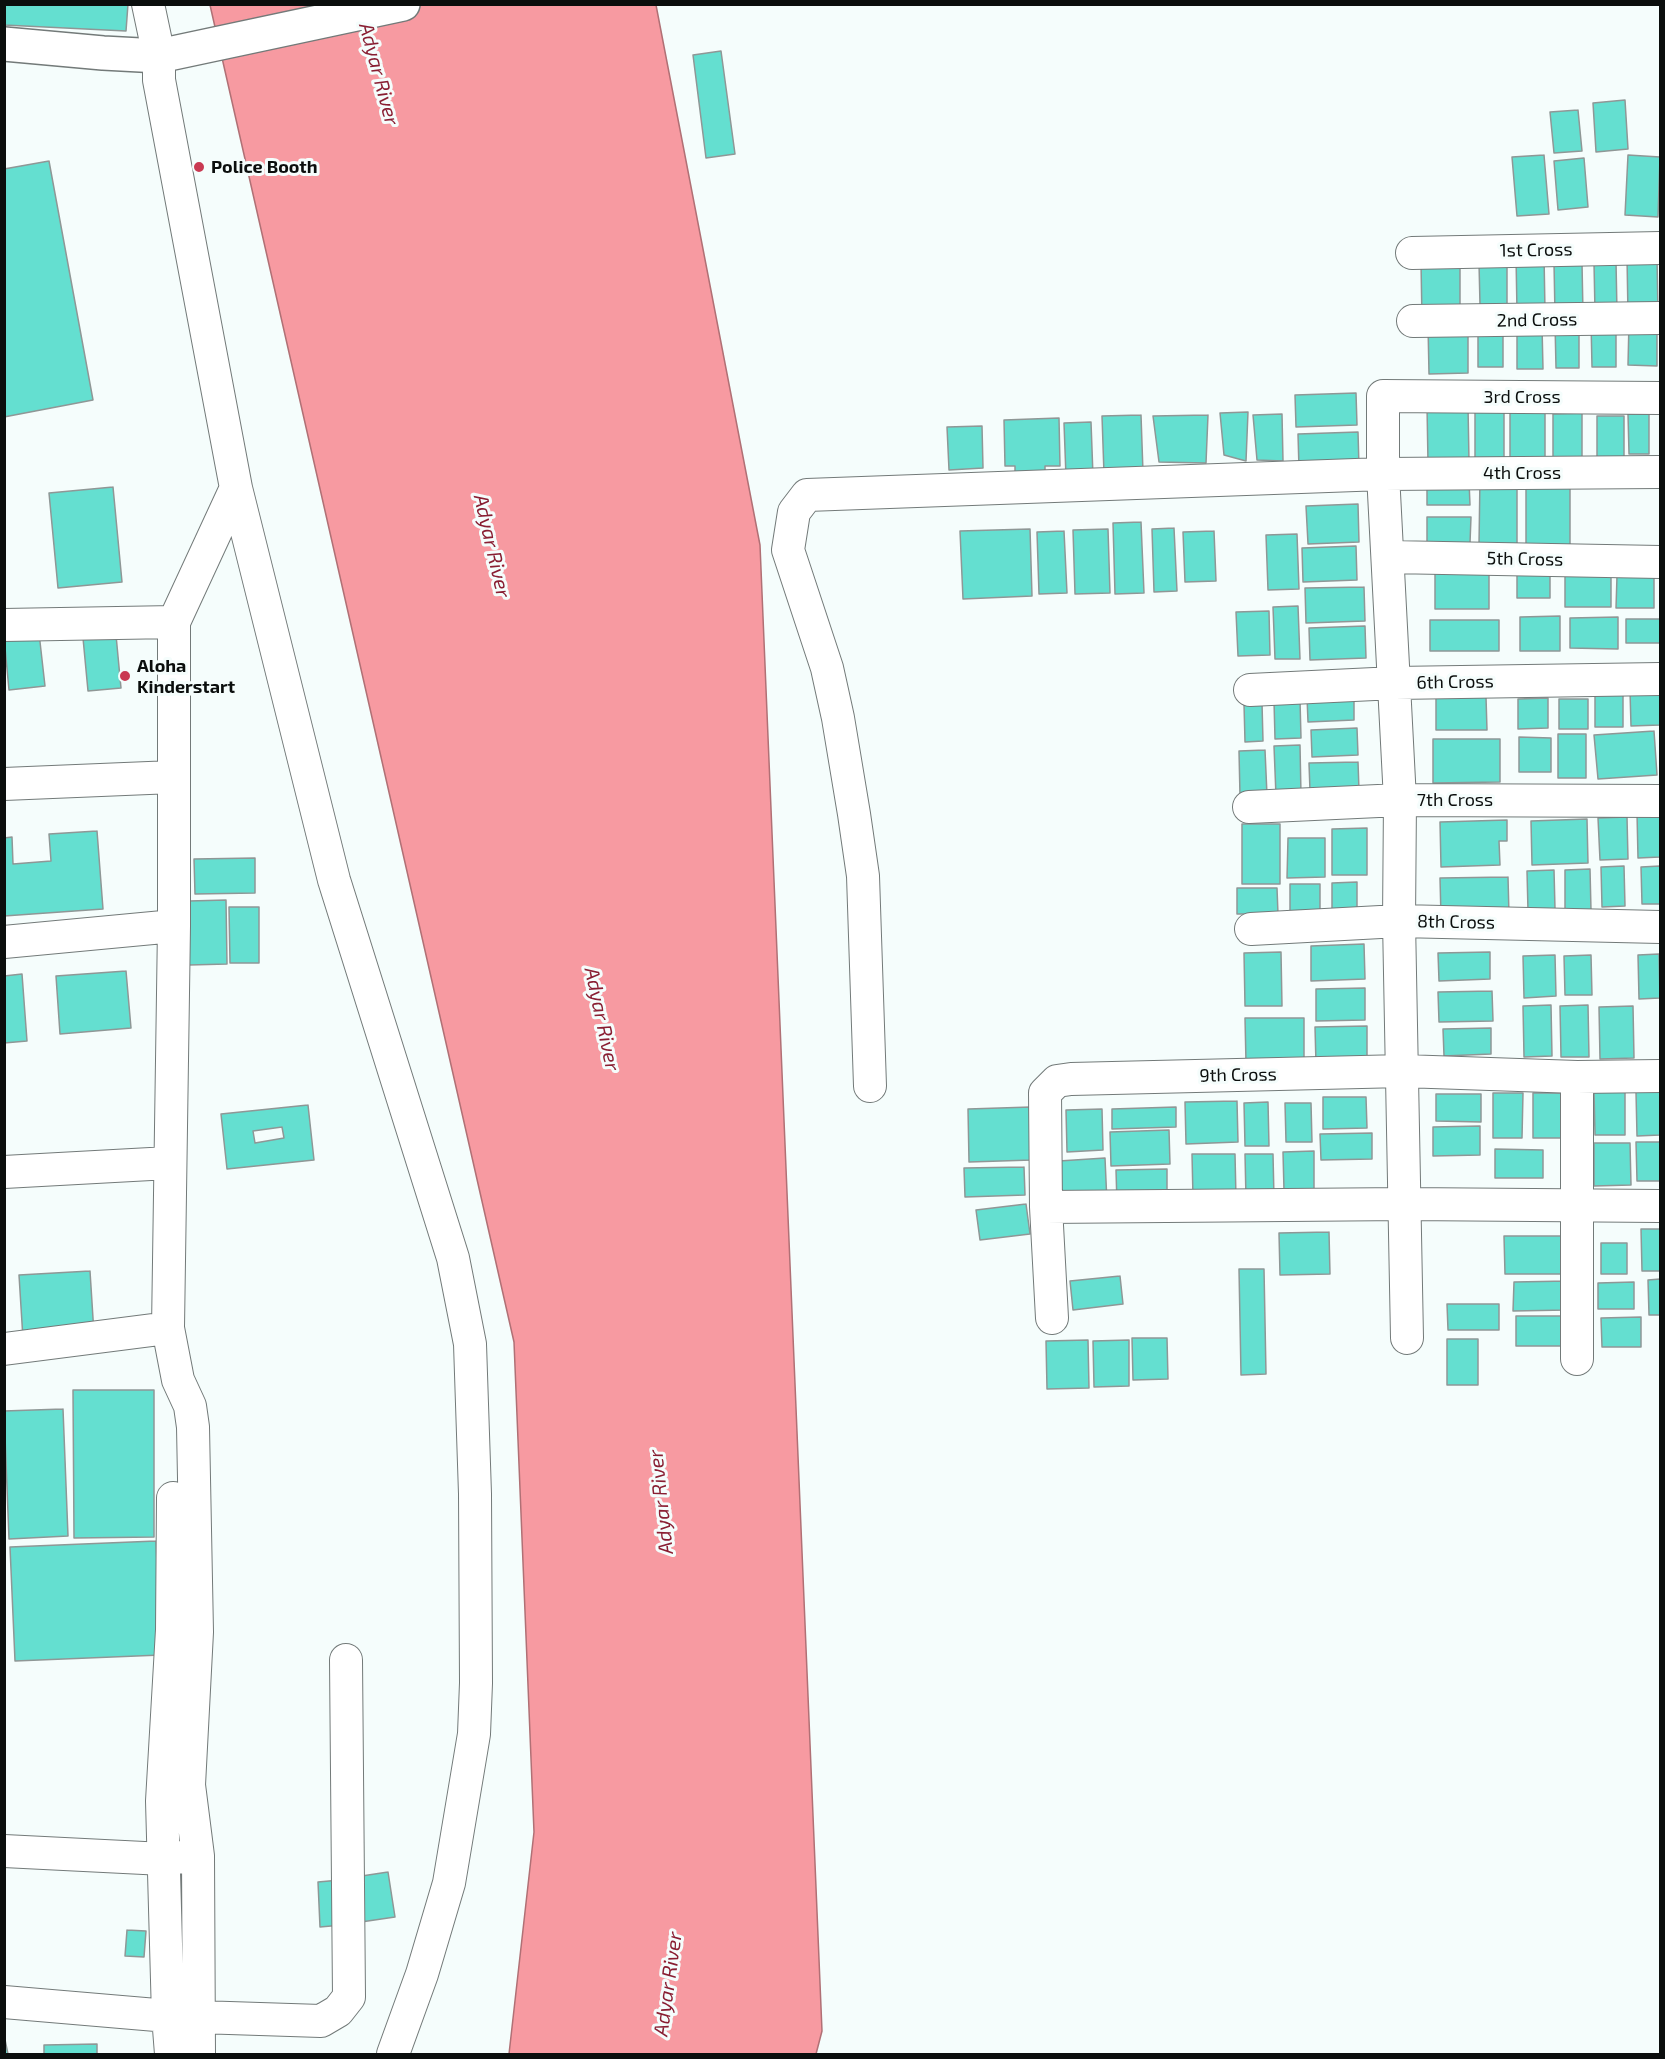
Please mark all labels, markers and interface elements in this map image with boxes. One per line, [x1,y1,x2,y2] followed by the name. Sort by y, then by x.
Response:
[354,20,404,128] water label: Adyar River
[211,156,318,178] place label: Police Booth
[192,160,206,174] marker: Police Booth
[1499,239,1573,261] street label: 1st Cross
[1496,308,1578,332] street label: 2nd Cross
[1483,386,1561,408] street label: 3rd Cross
[1483,462,1561,484] street label: 4th Cross
[468,492,516,600] water label: Adyar River
[1486,548,1564,570] street label: 5th Cross
[137,655,235,698] place label: Aloha Kinderstart
[118,669,132,683] marker: Aloha Kinderstart
[1416,671,1494,693] street label: 6th Cross
[1417,789,1493,811] street label: 7th Cross
[1417,911,1495,933] street label: 8th Cross
[579,965,625,1073] water label: Adyar River
[1199,1064,1277,1086] street label: 9th Cross
[644,1448,678,1556] water label: Adyar River
[649,1930,687,2038] water label: Adyar River

